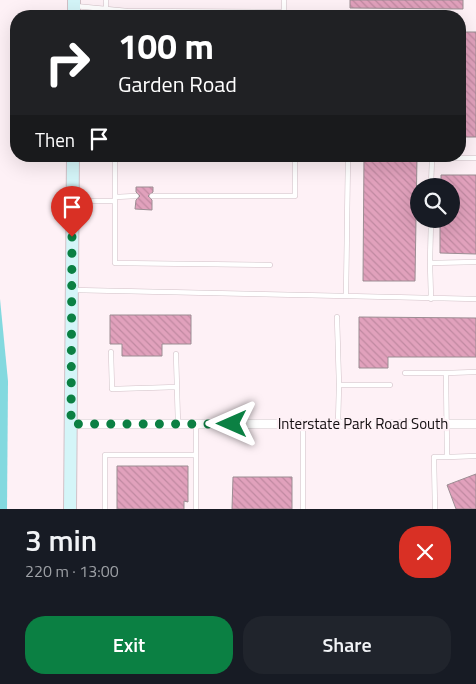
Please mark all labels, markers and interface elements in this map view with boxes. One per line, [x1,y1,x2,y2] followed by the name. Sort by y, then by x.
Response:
[118,19,214,73] text: 100 m
[35,30,100,95] icon: right
[118,67,237,101] text: Garden Road
[35,125,75,154] text: Then
[85,125,113,153] icon: arrive
[410,178,460,228] map controls
[410,178,460,228] button: search
[51,186,93,237] pin
[58,193,86,221] icon: arrive
[205,397,257,449] position arrow
[278,412,448,435] street label: Interstate Park Road South
[25,517,97,563] text: 3 min
[399,526,451,578] button: close
[25,559,119,583] text: 220 m · 13:00
[25,616,233,674] button: Exit
[243,616,451,674] button: Share

